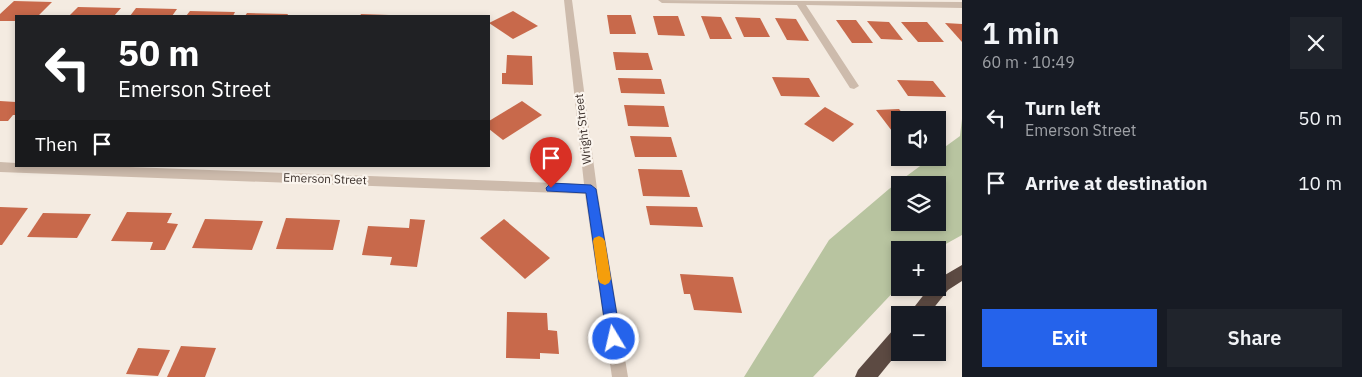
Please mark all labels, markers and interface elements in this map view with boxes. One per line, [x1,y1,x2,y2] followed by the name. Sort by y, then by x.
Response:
[982,13,1060,52] text: 1 min
[1290,17,1342,69] button: close
[118,30,200,76] text: 50 m
[35,35,100,100] icon: left
[982,52,1075,72] text: 60 m · 10:49
[118,74,271,103] text: Emerson Street
[571,93,594,165] street label: Wright Street
[1025,96,1101,120] text: Turn left
[982,104,1010,132] icon: left
[1298,106,1342,130] text: 50 m
[891,111,946,361] map controls
[891,111,946,166] button: sound
[1025,120,1136,140] text: Emerson Street
[88,130,116,158] icon: arrive
[35,132,78,156] text: Then
[530,137,572,188] pin
[537,144,565,172] icon: arrive
[982,169,1010,197] icon: arrive
[283,170,367,187] street label: Emerson Street
[1025,171,1208,195] text: Arrive at destination
[1298,171,1342,195] text: 10 m
[891,176,946,231] button: layers
[891,241,946,296] button: +
[891,306,946,361] button: −
[982,309,1157,367] button: Exit
[1167,309,1342,367] button: Share
[587,312,639,364] position arrow

